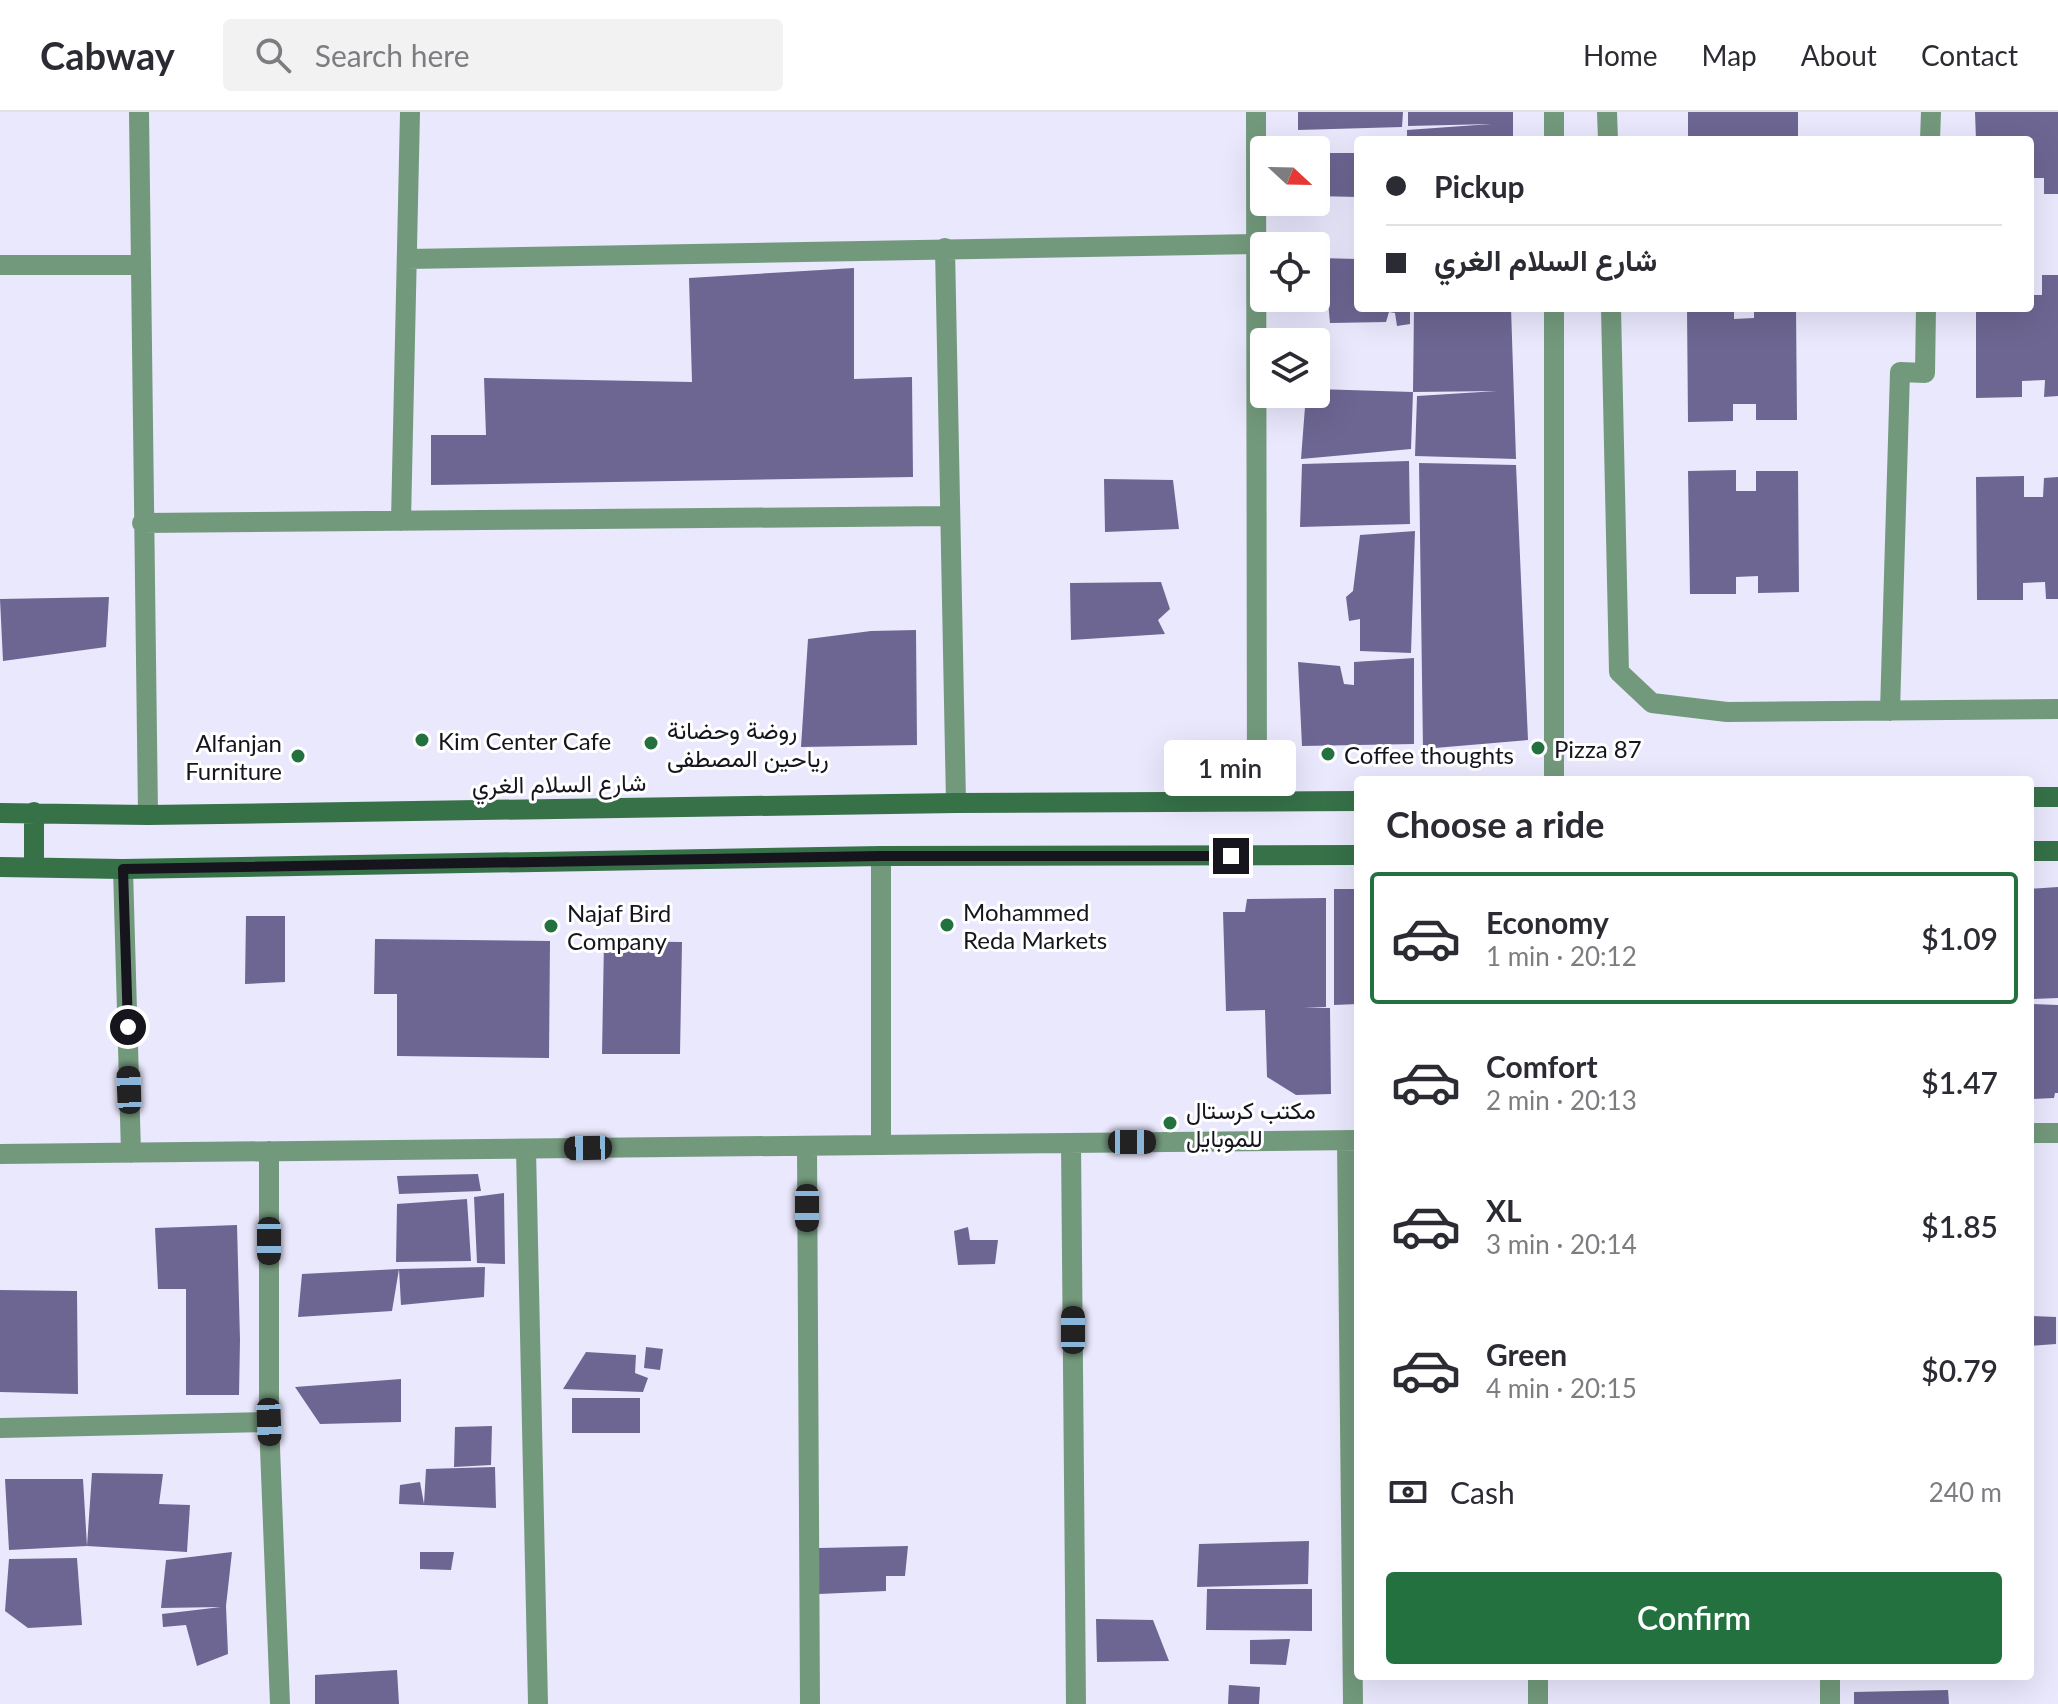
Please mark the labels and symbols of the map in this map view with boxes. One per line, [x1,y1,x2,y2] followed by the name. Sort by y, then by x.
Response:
[1250,136,1330,216] north arrow
[667,715,829,774] place label: روضة وحضانة رياحين المصطفى
[438,726,611,755] place label: Kim Center Cafe
[185,728,282,785] place label: Alfanjan Furniture
[413,731,431,749] marker: Kim Center Cafe
[642,734,660,752] marker: روضة وحضانة رياحين المصطفى
[1554,734,1642,763] place label: Pizza 87
[1529,739,1547,757] marker: Pizza 87
[1165,740,1297,796] callout: 1 min
[1344,740,1514,769] place label: Coffee thoughts
[1319,745,1337,763] marker: Coffee thoughts
[289,747,307,765] marker: Alfanjan Furniture
[472,767,647,805] street label: شارع السلام الغري
[1213,838,1249,874] route end
[963,897,1107,954] place label: Mohammed Reda Markets
[567,898,671,955] place label: Najaf Bird Company
[938,916,956,934] marker: Mohammed Reda Markets
[542,917,560,935] marker: Najaf Bird Company
[110,1009,146,1045] route start
[116,1066,142,1114] car
[1186,1095,1316,1154] place label: مكتب كرستال للموبايل
[1161,1114,1179,1132] marker: مكتب كرستال للموبايل
[1108,1130,1156,1154] car
[564,1136,612,1160] car
[795,1184,819,1232] car
[257,1217,281,1265] car
[1061,1306,1085,1354] car
[256,1398,282,1446] car

